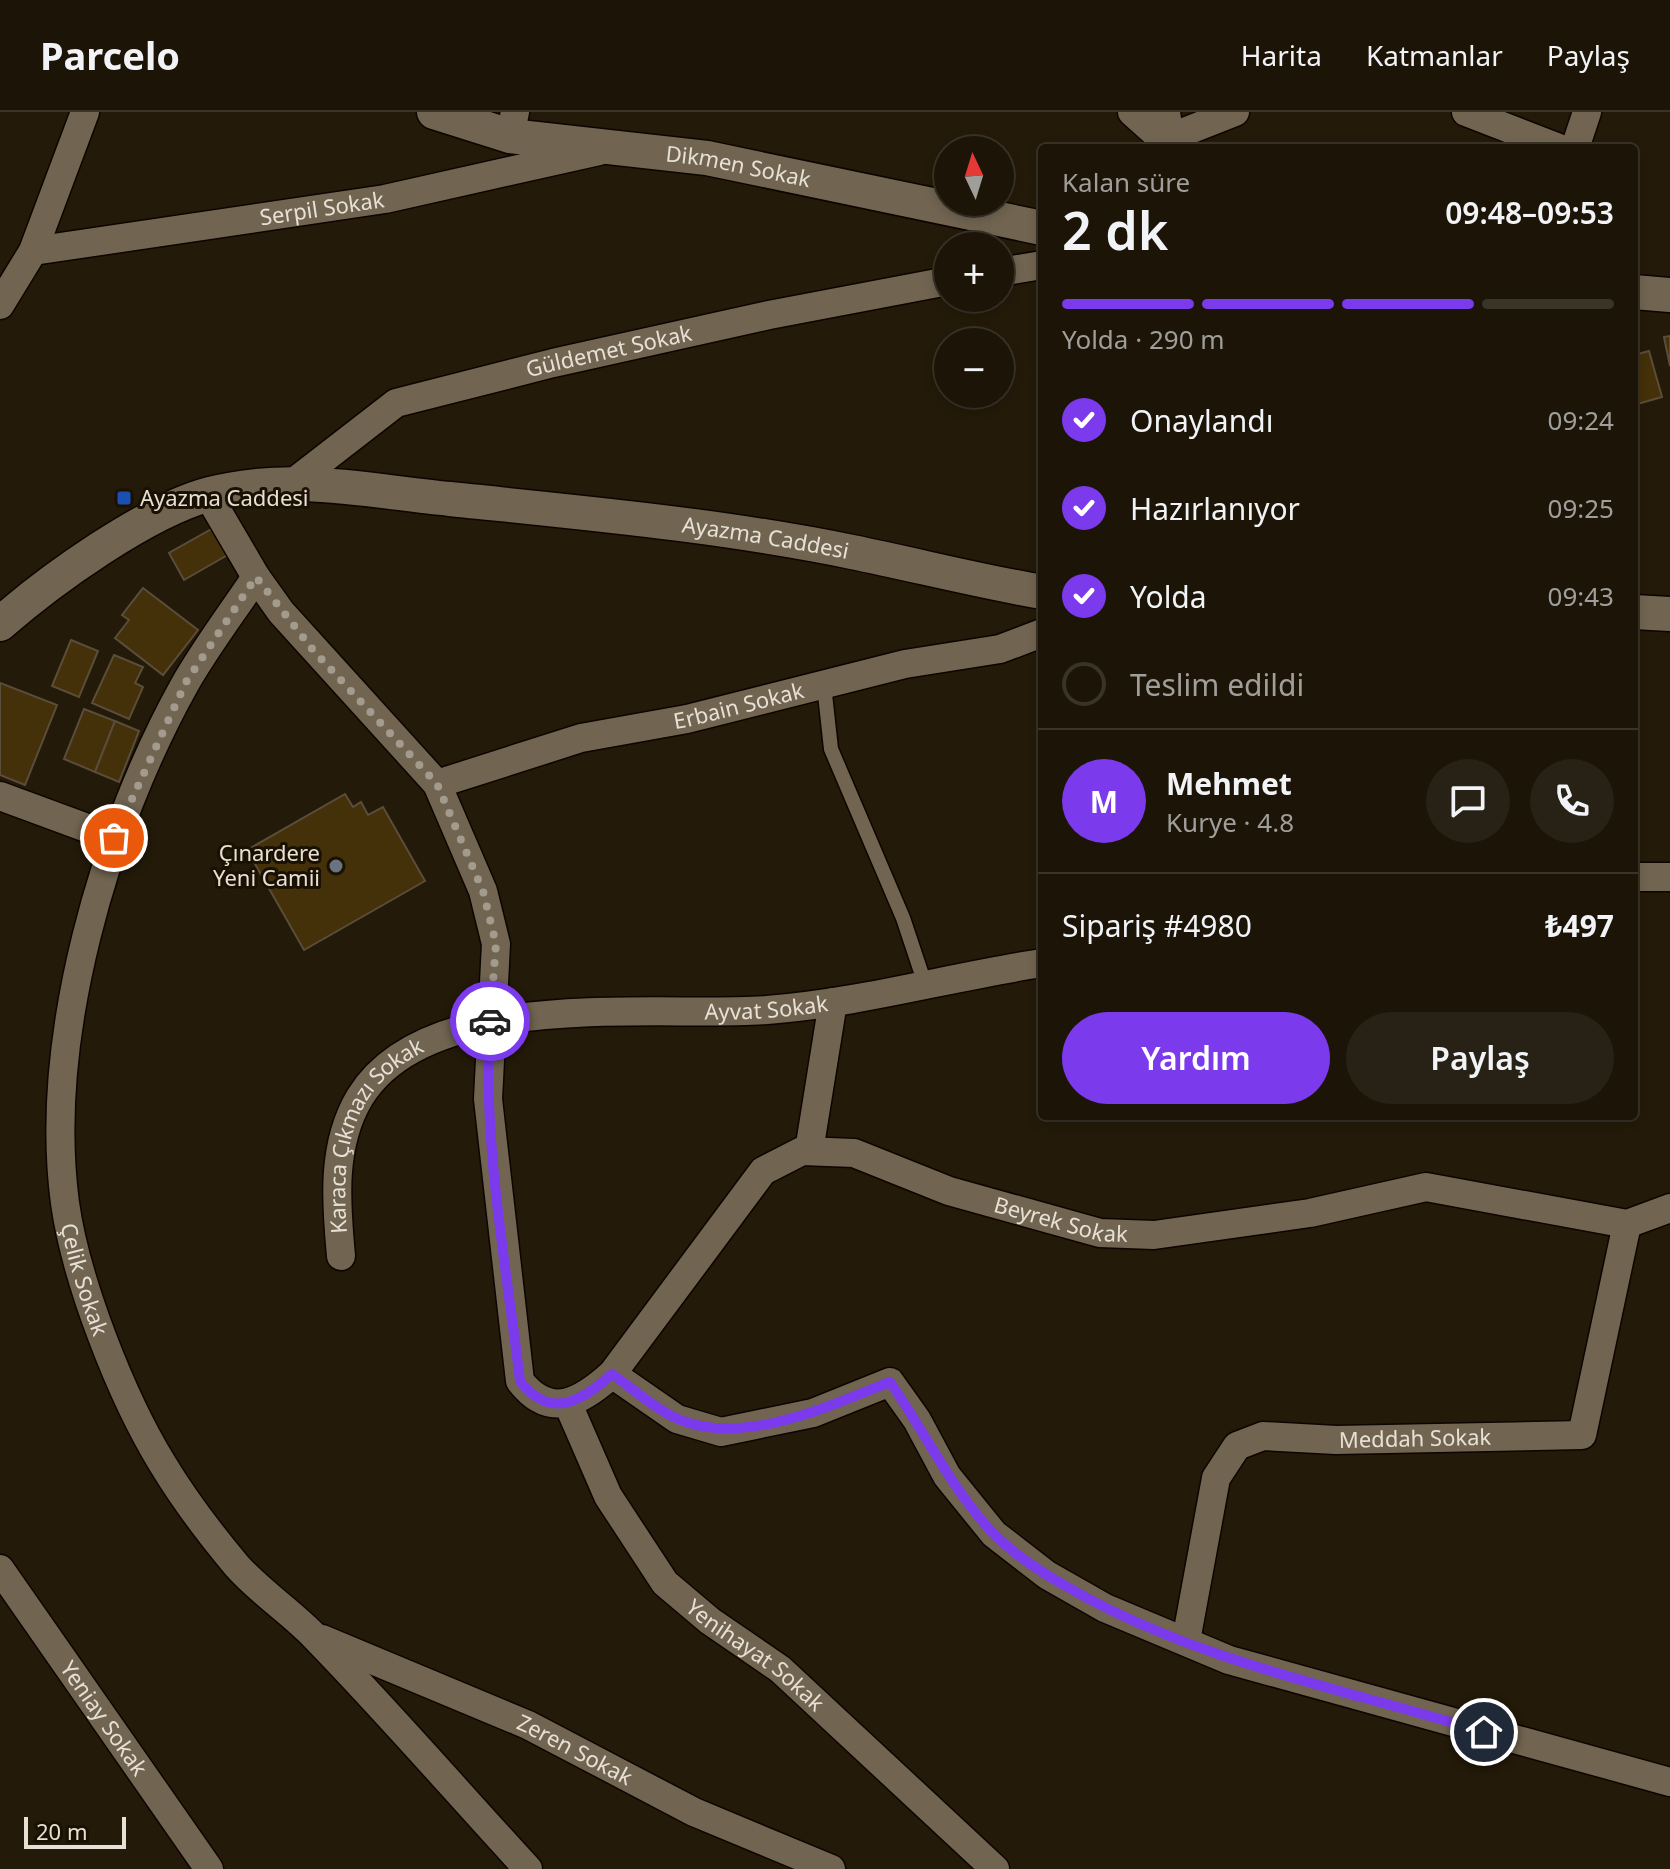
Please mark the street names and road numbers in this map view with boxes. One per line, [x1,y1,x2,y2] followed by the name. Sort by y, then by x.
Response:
[664,137,814,193] street label: Dikmen Sokak
[257,183,386,231] street label: Serpil Sokak
[522,317,694,383] street label: Güldemet Sokak
[680,509,852,565] street label: Ayazma Caddesi
[671,674,807,735] street label: Erbain Sokak
[705,987,830,1026] street label: Ayvat Sokak
[321,1030,428,1235] street label: Karaca Çıkmazı Sokak
[991,1188,1129,1248] street label: Beyrek Sokak
[55,1220,116,1340] street label: Çelik Sokak
[1339,1421,1492,1454] street label: Meddah Sokak
[680,1591,832,1717] street label: Yenihayat Sokak
[54,1654,155,1781] street label: Yeniay Sokak
[513,1706,638,1791] street label: Zeren Sokak

